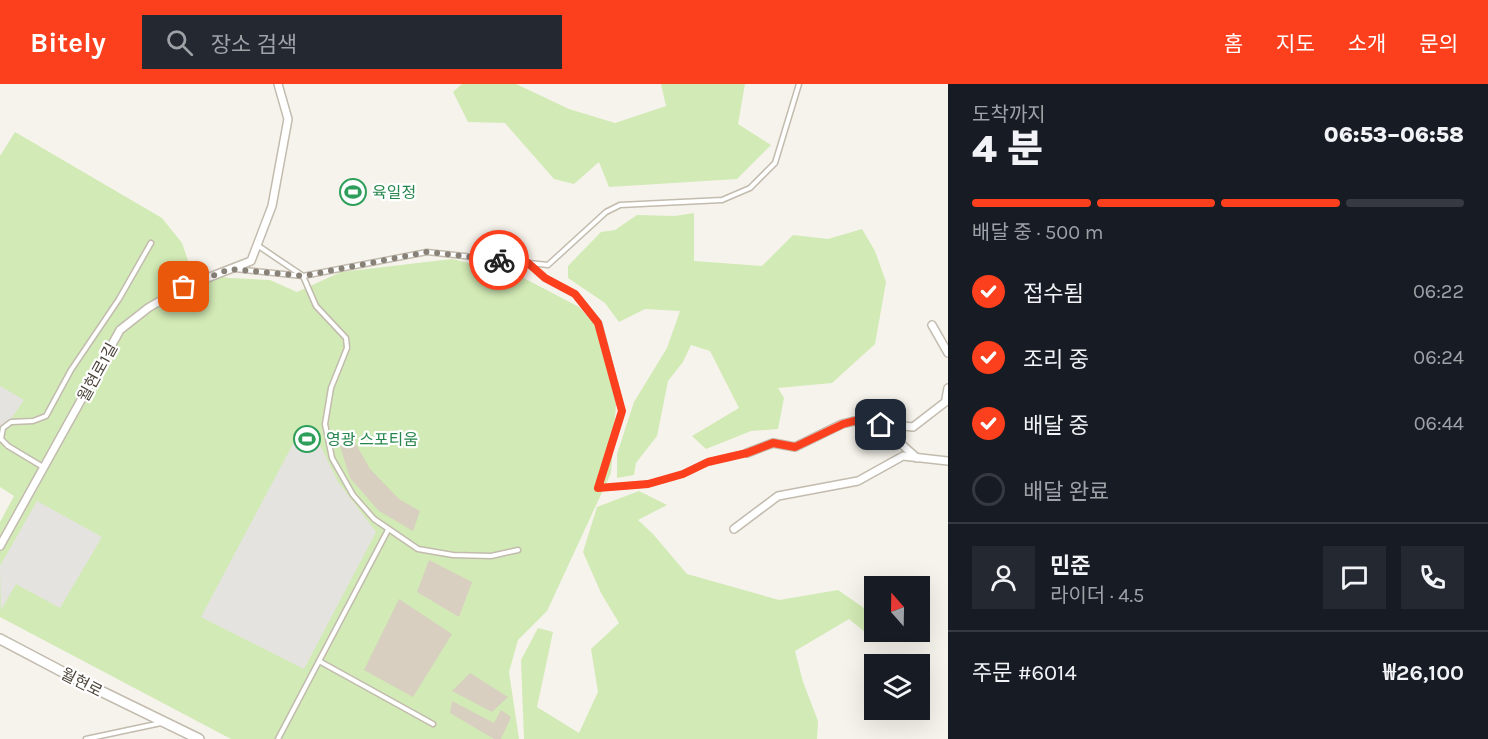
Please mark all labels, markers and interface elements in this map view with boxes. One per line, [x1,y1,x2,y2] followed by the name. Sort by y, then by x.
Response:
[142,15,562,69] search box
[30,26,106,59] text: Bitely
[163,26,196,59] icon: search
[211,32,297,58] text: 장소 검색
[1224,32,1243,56] text: 홈
[1276,32,1315,56] text: 지도
[1348,32,1386,56] text: 소개
[1419,32,1458,56] text: 문의
[972,103,1046,126] text: 도착까지
[1324,122,1464,148] text: 06:53–06:58
[972,126,1043,172] text: 4 분
[338,177,368,207] sports icon: 육일정
[372,183,416,202] place label: 육일정
[972,221,1104,244] text: 배달 중 · 500 m
[469,230,529,290] courier
[483,244,516,277] icon: bike
[158,261,209,312] pin
[167,270,200,303] icon: bag
[972,275,1005,308] icon: check
[1413,280,1464,303] text: 06:22
[1023,281,1084,307] text: 접수됨
[74,340,121,405] street label: 월현로1길
[972,341,1005,374] icon: check
[1413,346,1464,369] text: 06:24
[1023,347,1089,373] text: 조리 중
[855,399,906,450] pin
[972,407,1005,440] icon: check
[864,408,897,441] icon: home
[1414,412,1464,435] text: 06:44
[1023,413,1089,439] text: 배달 중
[292,424,322,454] sports icon: 영광 스포티움
[326,430,418,449] place label: 영광 스포티움
[1023,479,1109,505] text: 배달 완료
[972,546,1035,609] button: person
[1323,546,1386,609] button: chat
[1401,546,1464,609] button: phone
[1050,553,1090,579] text: 민준
[864,576,930,642] north arrow
[864,576,930,720] map controls
[1050,584,1144,607] text: 라이더 · 4.5
[864,654,930,720] button: layers
[972,660,1077,686] text: 주문 #6014
[1383,660,1464,686] text: ₩26,100
[58,664,106,701] street label: 월현로

